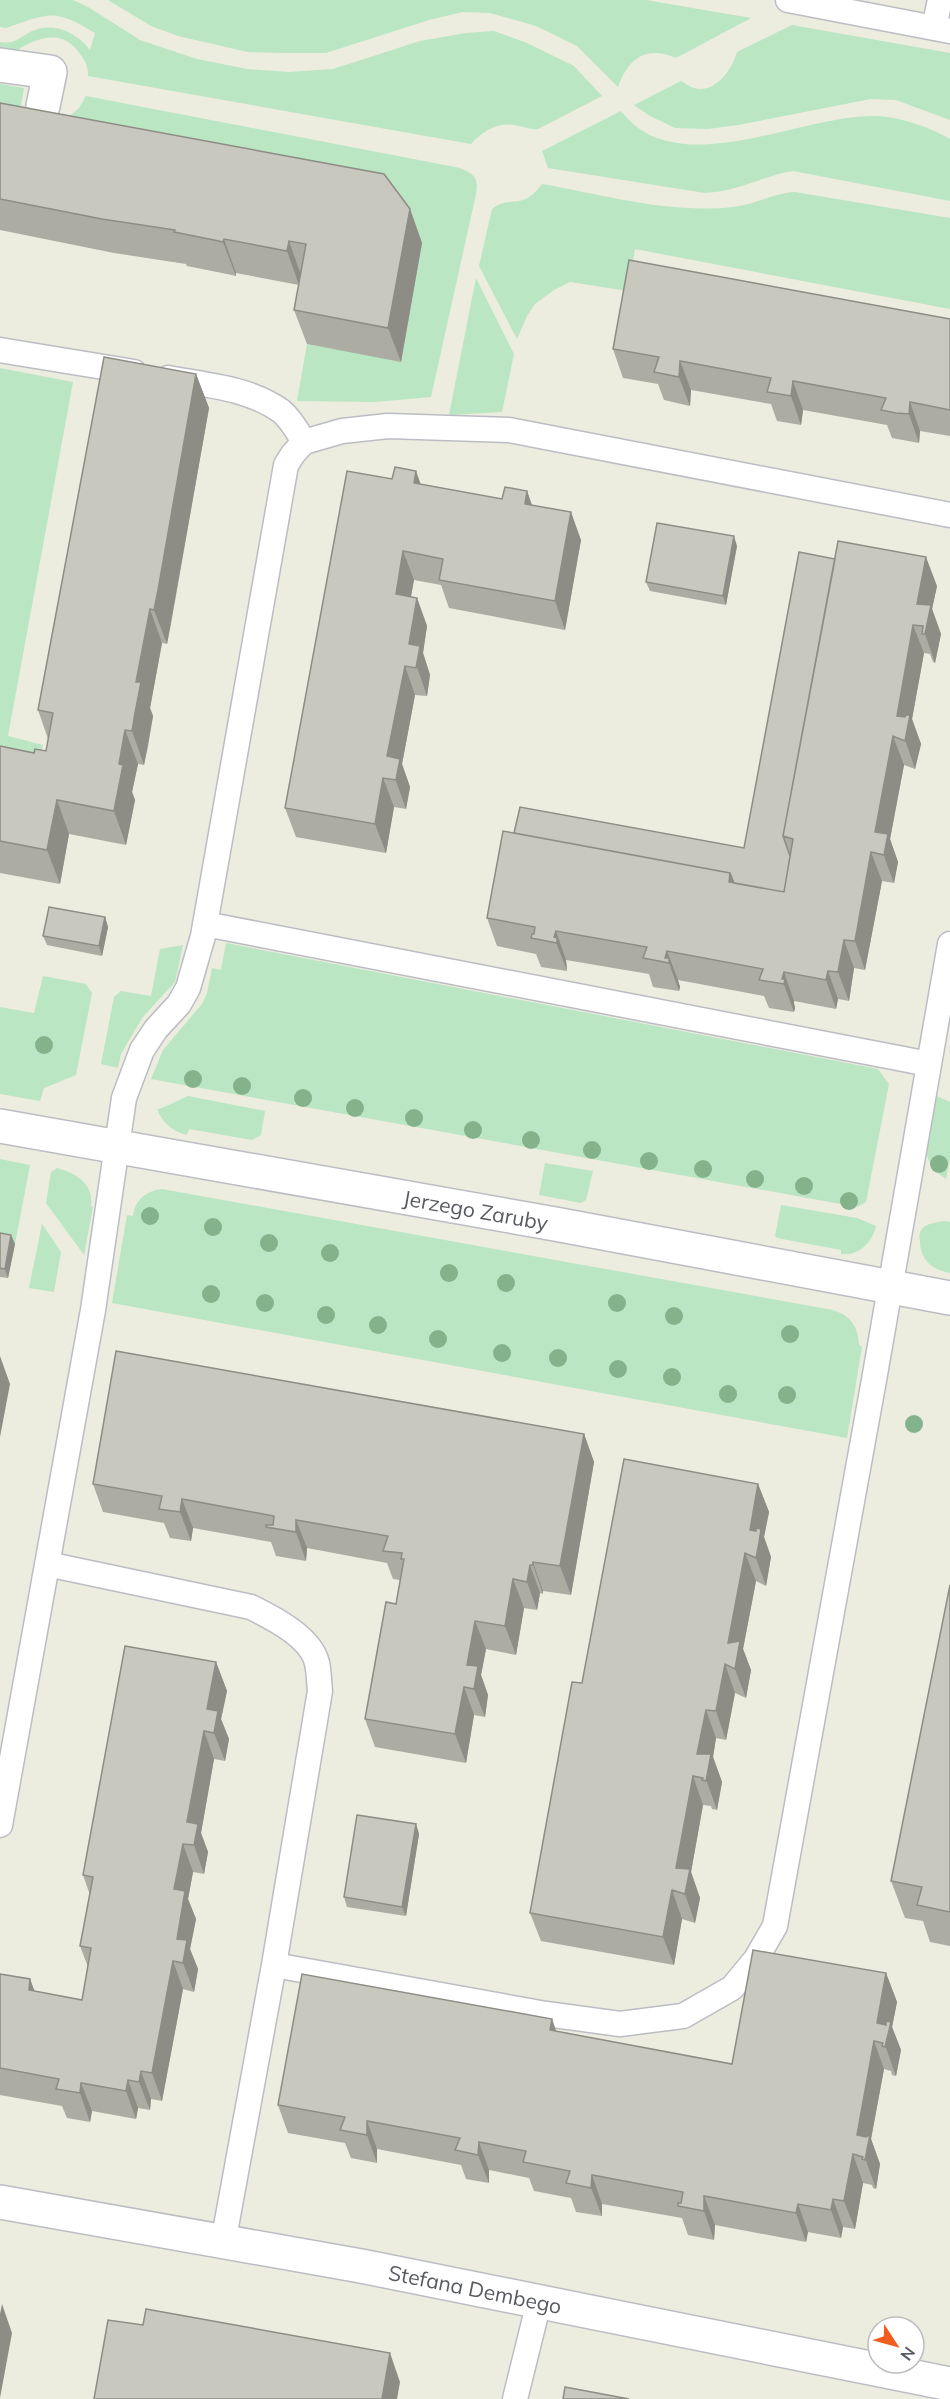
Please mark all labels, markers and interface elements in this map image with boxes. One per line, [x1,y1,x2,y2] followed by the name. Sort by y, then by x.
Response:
[401,1184,550,1236] street label: Jerzego Zaruby
[386,2259,564,2319] street label: Stefana Dembego
[866,2315,926,2375] north arrow
[896,2343,920,2365] text: N

